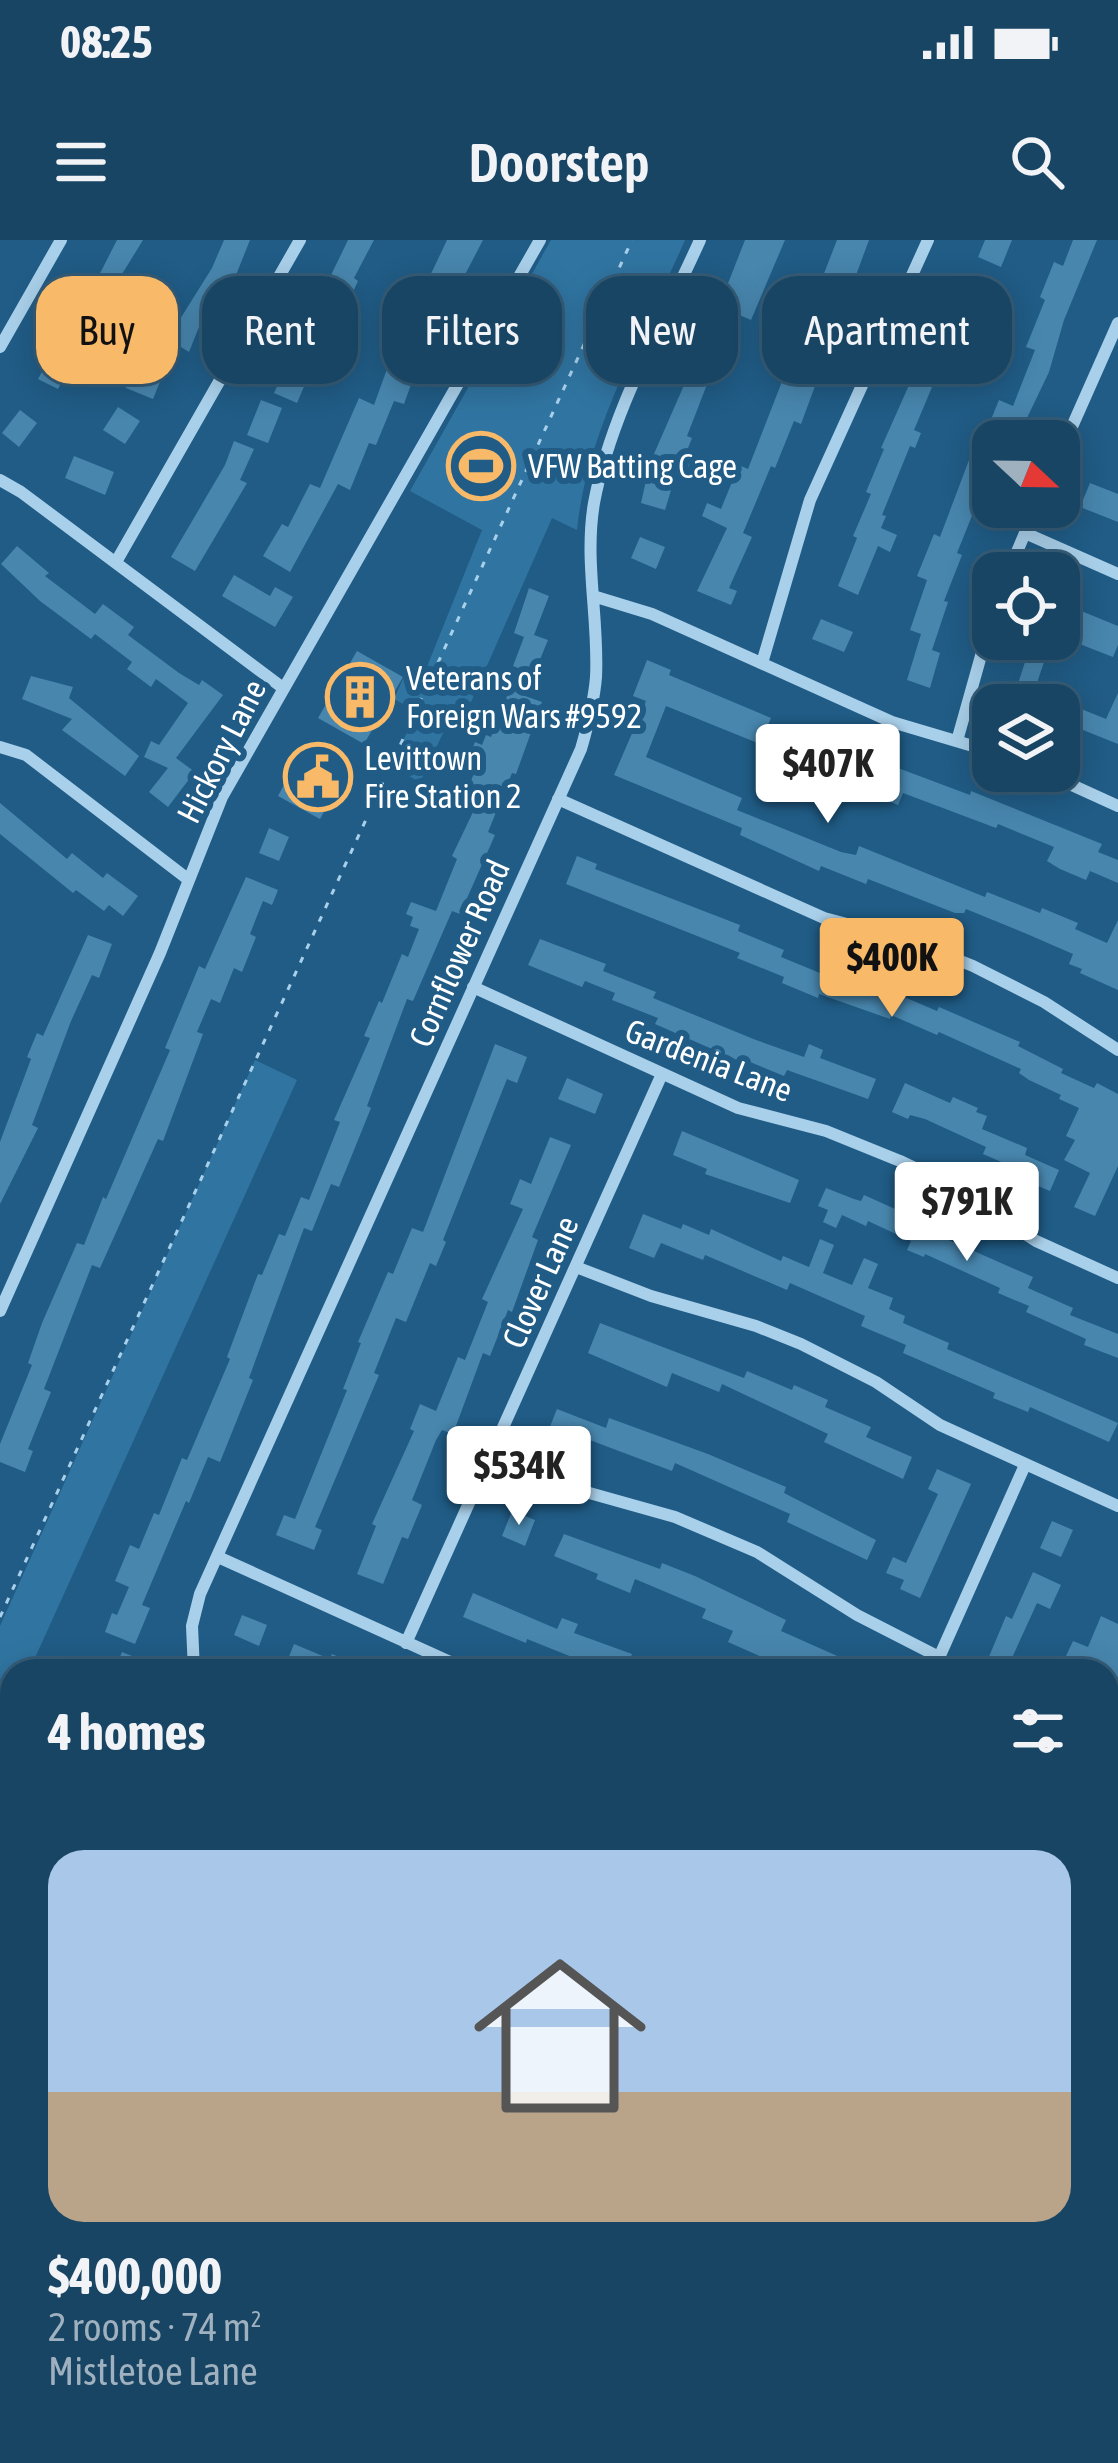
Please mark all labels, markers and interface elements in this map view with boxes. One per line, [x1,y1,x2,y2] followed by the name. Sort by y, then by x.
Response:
[60,16,153,68] text: 08:25
[48,129,114,195] icon: menu
[1004,129,1070,195] icon: search
[468,132,650,193] text: Doorstep
[36,276,178,384] chip: Buy
[202,276,358,384] chip: Rent
[382,276,562,384] chip: Filters
[586,276,738,384] chip: New
[762,276,1012,384] chip: Apartment
[972,420,1080,528] north arrow
[972,420,1080,792] map controls
[446,431,516,501] sports icon: VFW Batting Cage
[528,447,737,485] place label: VFW Batting Cage
[972,552,1080,660] button: locate
[406,659,642,735] place label: Veterans of Foreign Wars #9592
[325,662,395,732] building icon: Veterans of Foreign Wars #9592
[169,673,273,829] street label: Hickory Lane
[972,684,1080,792] button: layers
[744,724,912,826] pin: $407K
[364,739,521,815] place label: Levittown Fire Station 2
[783,741,873,785] text: $407K
[283,742,353,812] public building icon: Levittown Fire Station 2
[401,854,517,1052] street label: Cornflower Road
[808,918,976,1020] pin: $400K
[847,935,937,979] text: $400K
[620,1011,798,1109] street label: Gardenia Lane
[883,1162,1051,1264] pin: $791K
[922,1179,1012,1223] text: $791K
[494,1210,586,1354] street label: Clover Lane
[435,1426,603,1528] pin: $534K
[474,1443,564,1487] text: $534K
[1005,1698,1071,1764] icon: filters
[48,1702,206,1761] text: 4 homes
[452,1928,668,2144] icon: home
[48,2246,222,2305] text: $400,000
[48,2305,262,2349] text: 2 rooms · 74 m²
[48,2349,258,2393] text: Mistletoe Lane

